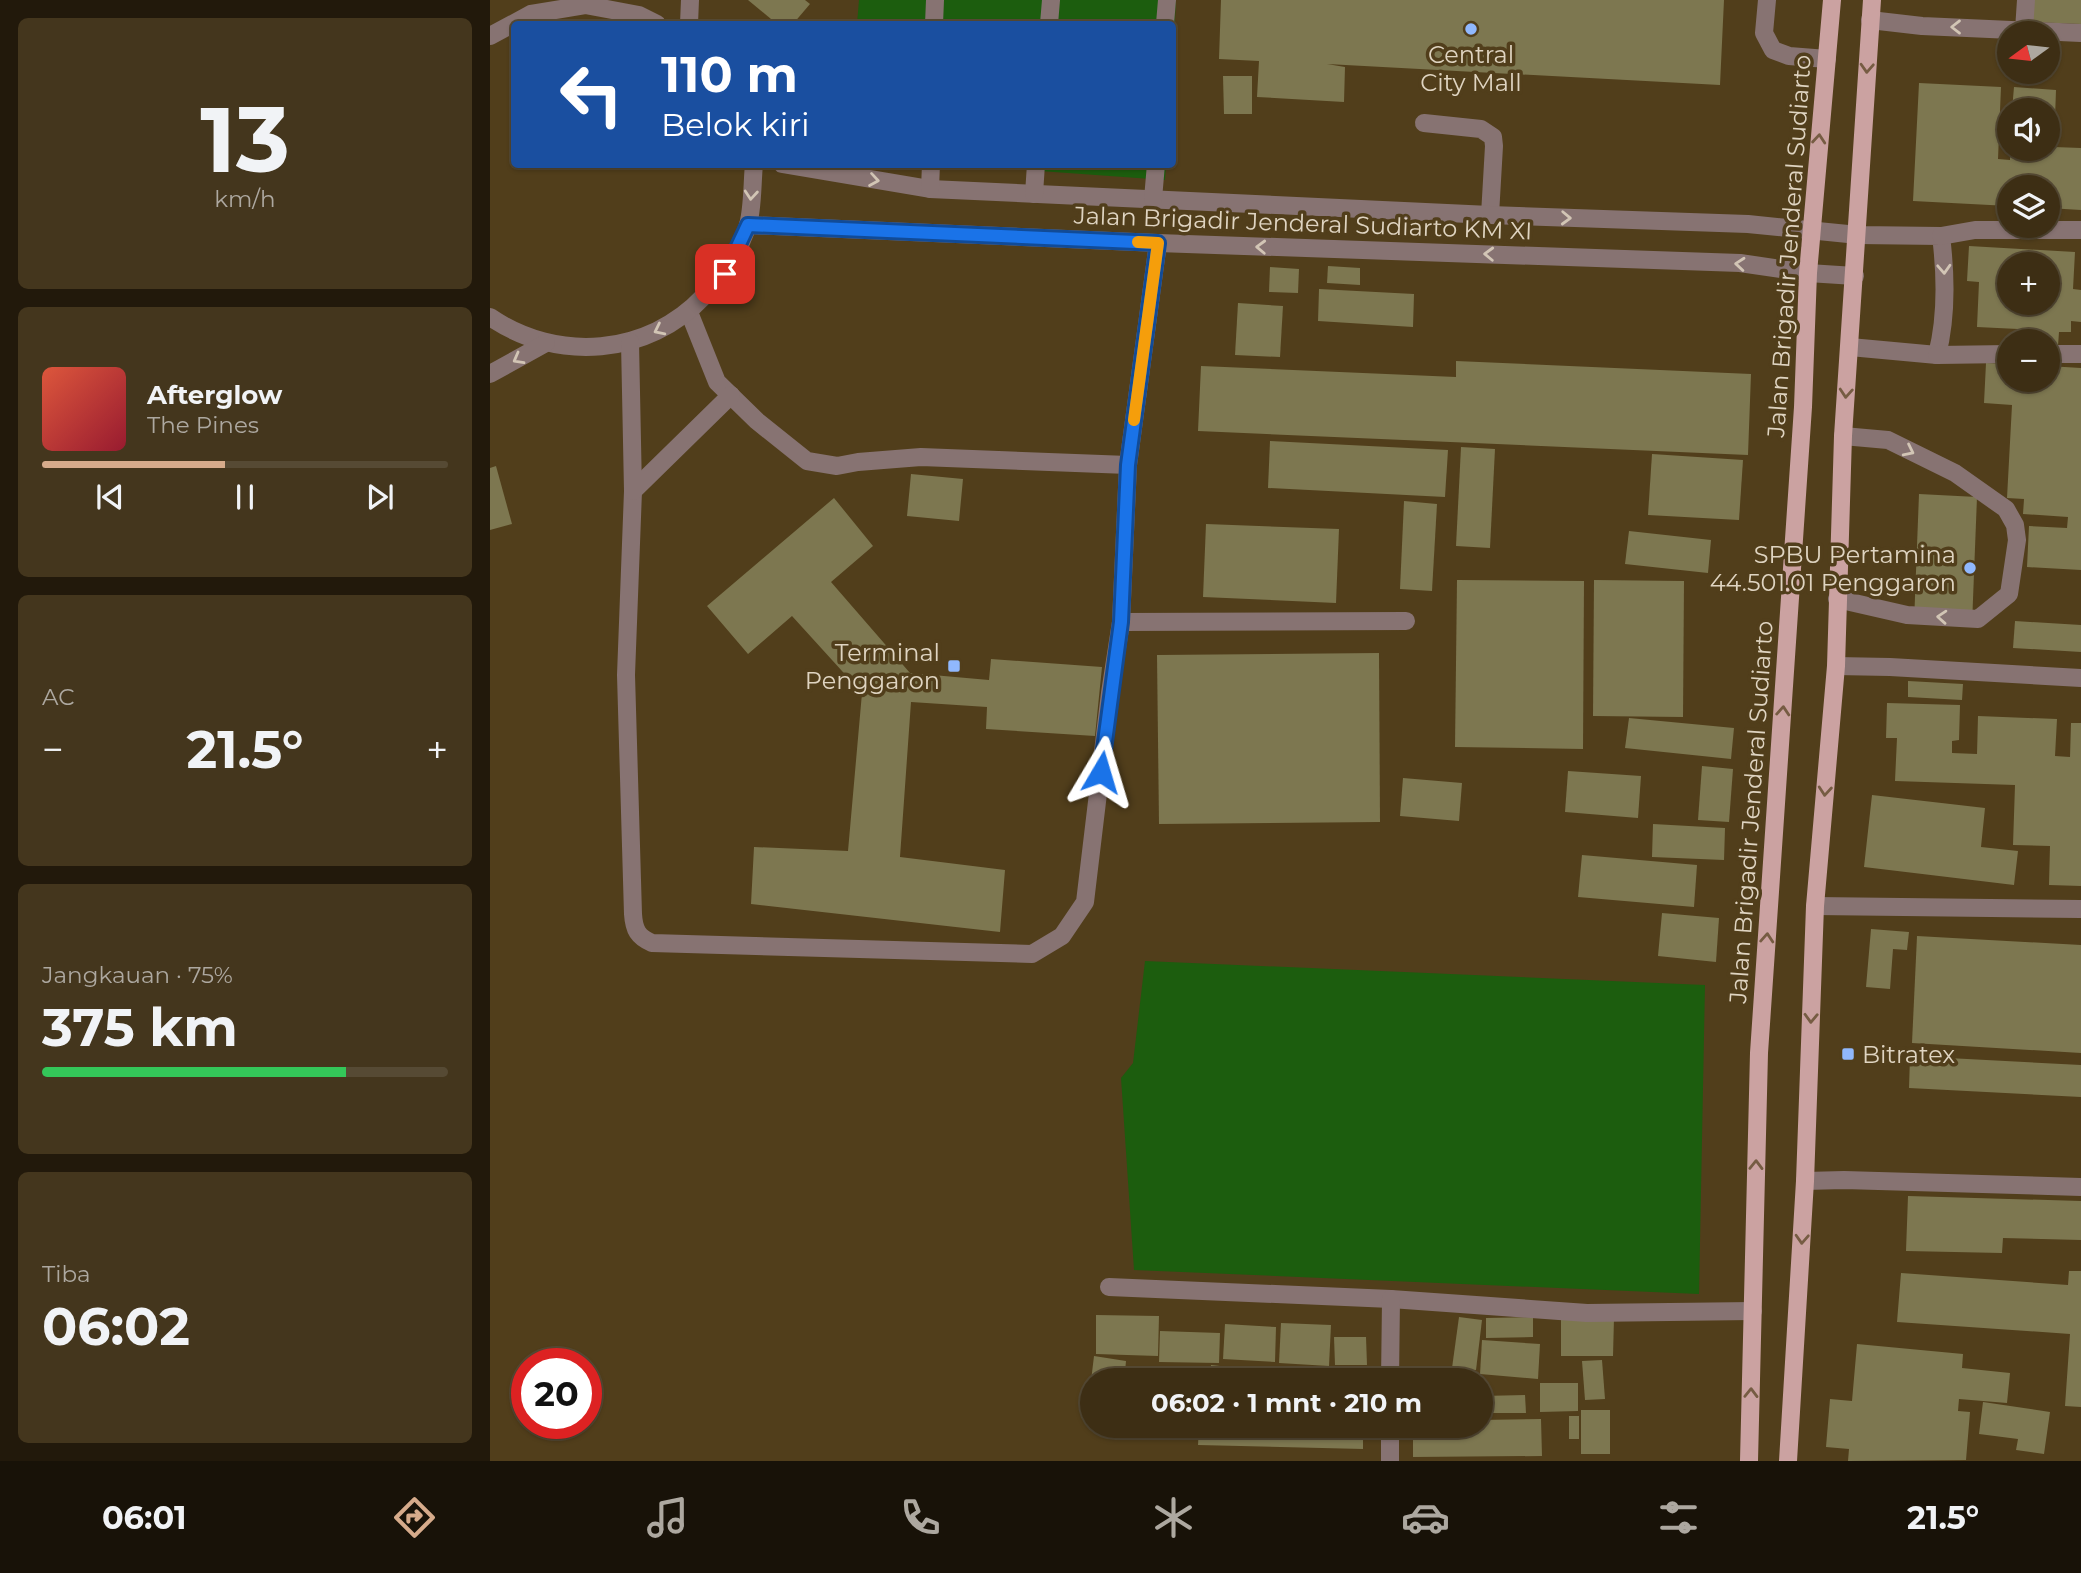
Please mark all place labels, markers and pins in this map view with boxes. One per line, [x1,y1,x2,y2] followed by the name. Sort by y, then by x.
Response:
[1463,21,1479,37] marker: Central City Mall
[1420,40,1522,97] place label: Central City Mall
[695,244,755,304] pin
[1710,540,1956,597] place label: SPBU Pertamina 44.501.01 Penggaron
[1962,560,1978,576] marker: SPBU Pertamina 44.501.01 Penggaron
[805,638,940,695] place label: Terminal Penggaron
[946,658,962,674] marker: Terminal Penggaron
[1862,1040,1955,1069] place label: Bitratex
[1840,1046,1856,1062] marker: Bitratex

